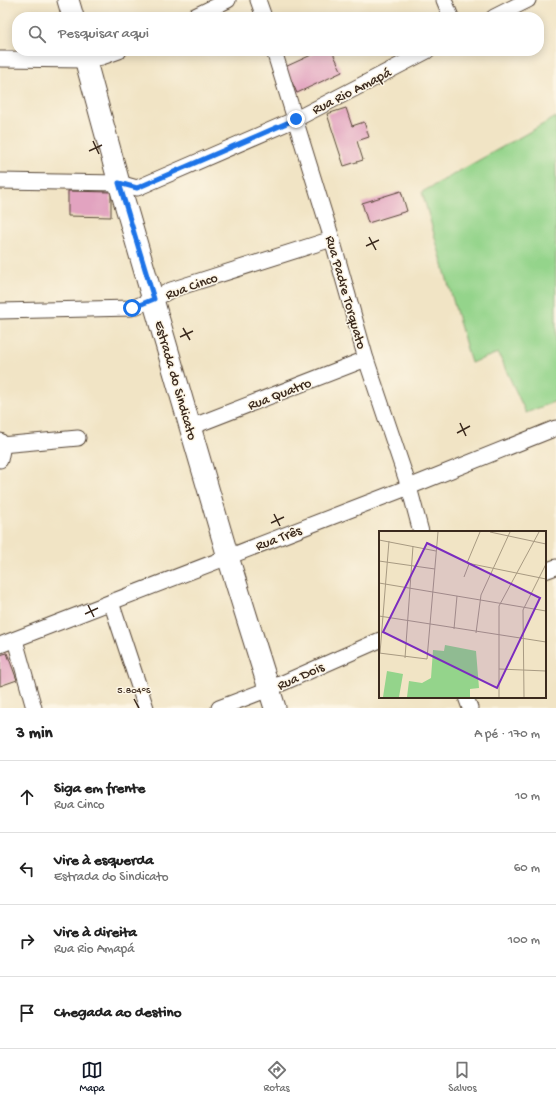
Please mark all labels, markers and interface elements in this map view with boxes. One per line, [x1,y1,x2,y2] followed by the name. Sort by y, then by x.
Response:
[12,12,544,56] search box
[26,23,48,45] icon: search
[58,25,149,43] text: Pesquisar aqui
[310,64,396,119] street label: Rua Rio Amapá
[287,110,305,128] route end
[320,234,369,352] street label: Rua Padre Torquato
[163,270,220,305] street label: Rua Cinco
[123,299,141,317] route start
[149,319,200,442] street label: Estrada do Sindicato
[246,375,314,415] street label: Rua Quatro
[254,523,305,556] street label: Rua Três
[379,531,546,698] inset map
[275,659,328,695] street label: Rua Dois
[117,685,151,697] text: 5.804°S
[16,724,53,744] text: 3 min
[474,727,540,742] text: A pé · 170 m
[54,780,145,798] text: Siga em frente
[16,786,38,808] icon: ahead
[515,789,540,804] text: 10 m
[54,798,104,813] text: Rua Cinco
[54,852,154,870] text: Vire à esquerda
[16,858,38,880] icon: left
[514,861,540,876] text: 60 m
[54,870,169,885] text: Estrada do Sindicato
[54,924,137,942] text: Vire à direita
[16,930,38,952] icon: right
[508,933,540,948] text: 100 m
[54,942,134,957] text: Rua Rio Amapá
[16,1002,38,1024] icon: arrive
[54,1004,181,1022] text: Chegada ao destino
[79,1059,105,1095] tab: Mapa
[263,1059,290,1095] tab: Rotas
[448,1059,477,1095] tab: Salvos

